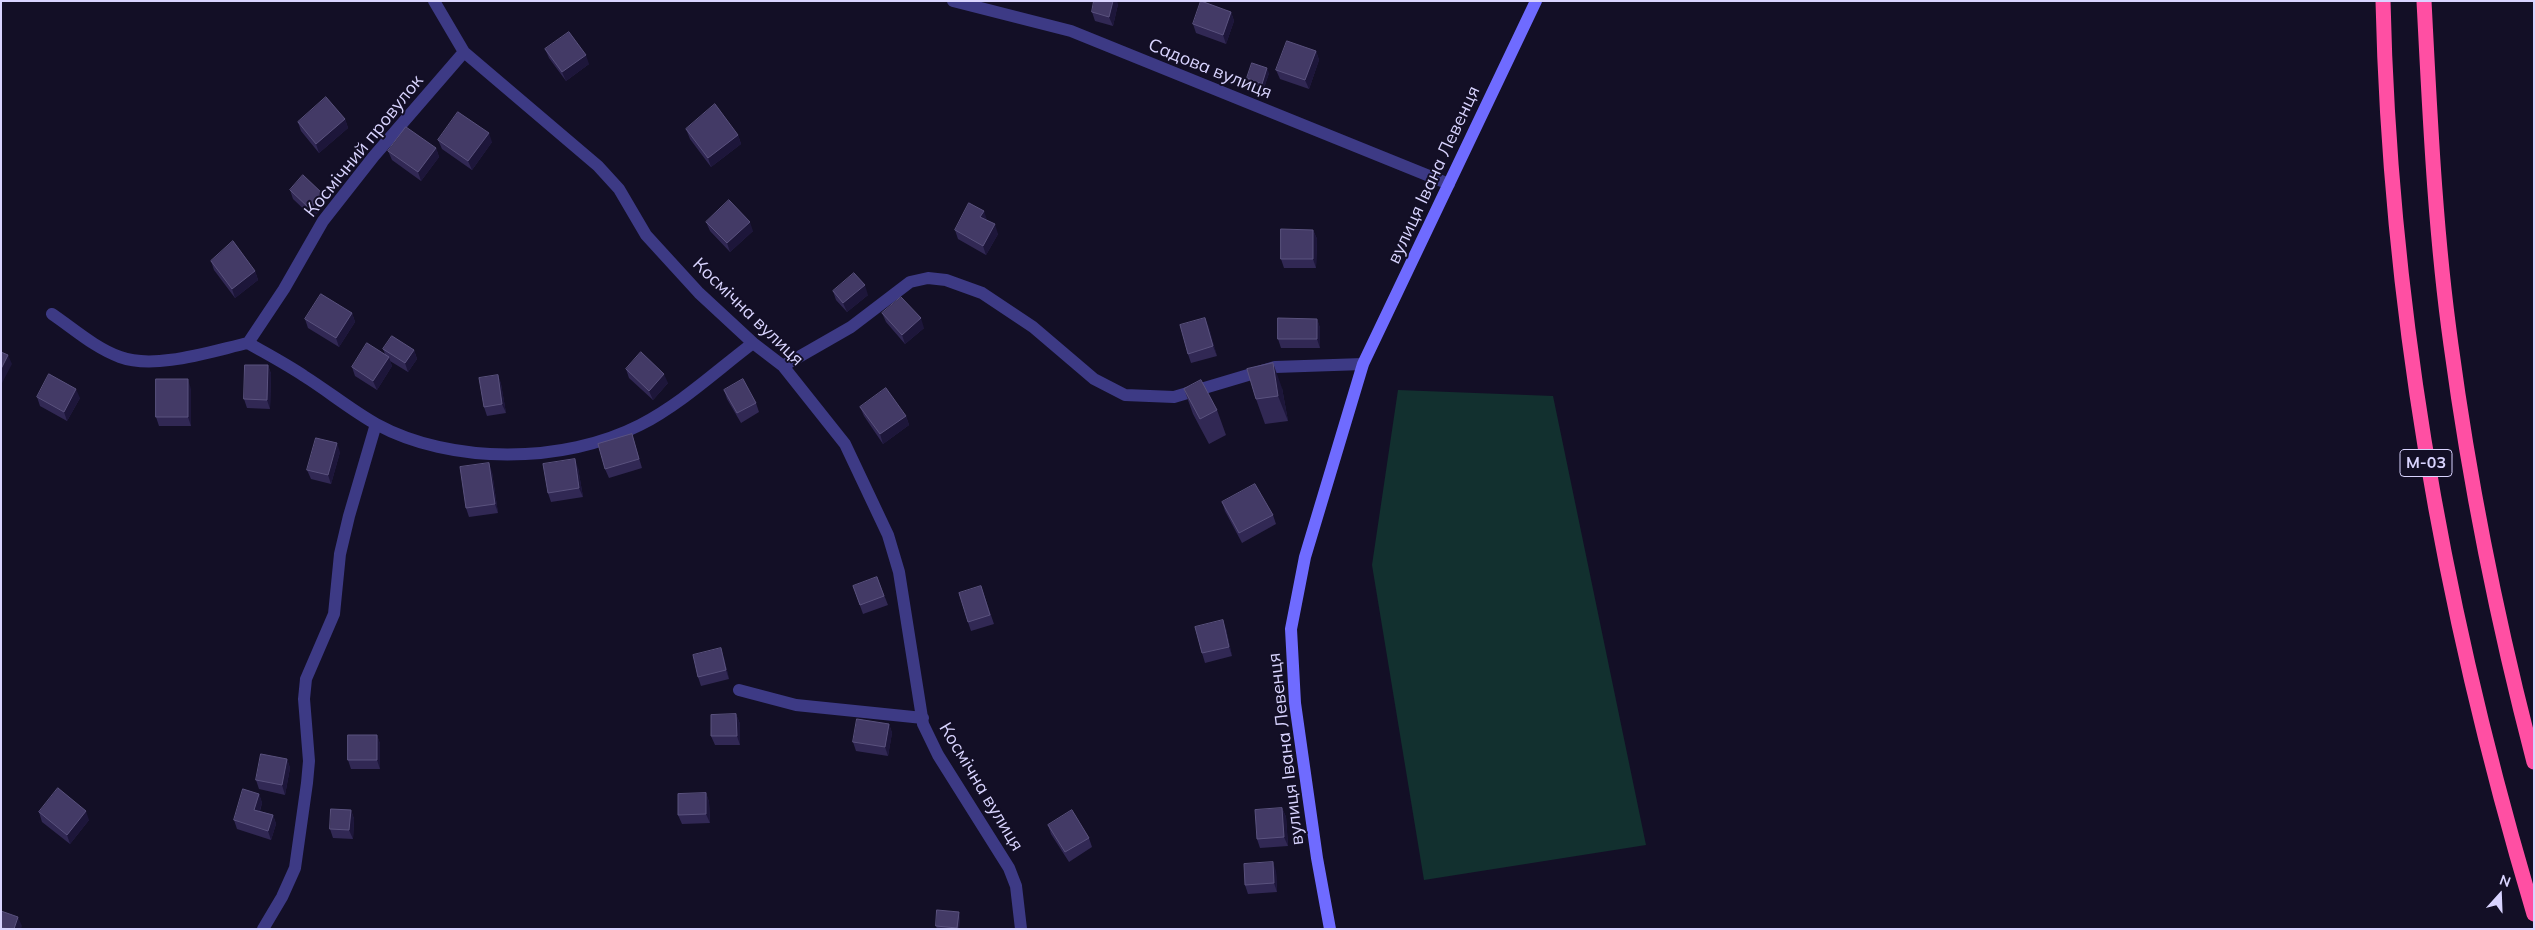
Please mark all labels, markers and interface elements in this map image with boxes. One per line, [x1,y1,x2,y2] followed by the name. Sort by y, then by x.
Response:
[1145,34,1275,104] street label: Садова вулиця
[300,70,428,222] street label: Космічний провулок
[1383,83,1485,267] street label: вулиця Івана Левенця
[688,254,808,370] street label: Космічна вулиця
[2400,449,2452,476] road number: М-03
[1263,652,1309,846] street label: вулиця Івана Левенця
[934,719,1028,855] street label: Космічна вулиця
[2475,870,2525,920] north arrow
[2497,871,2513,891] text: N

